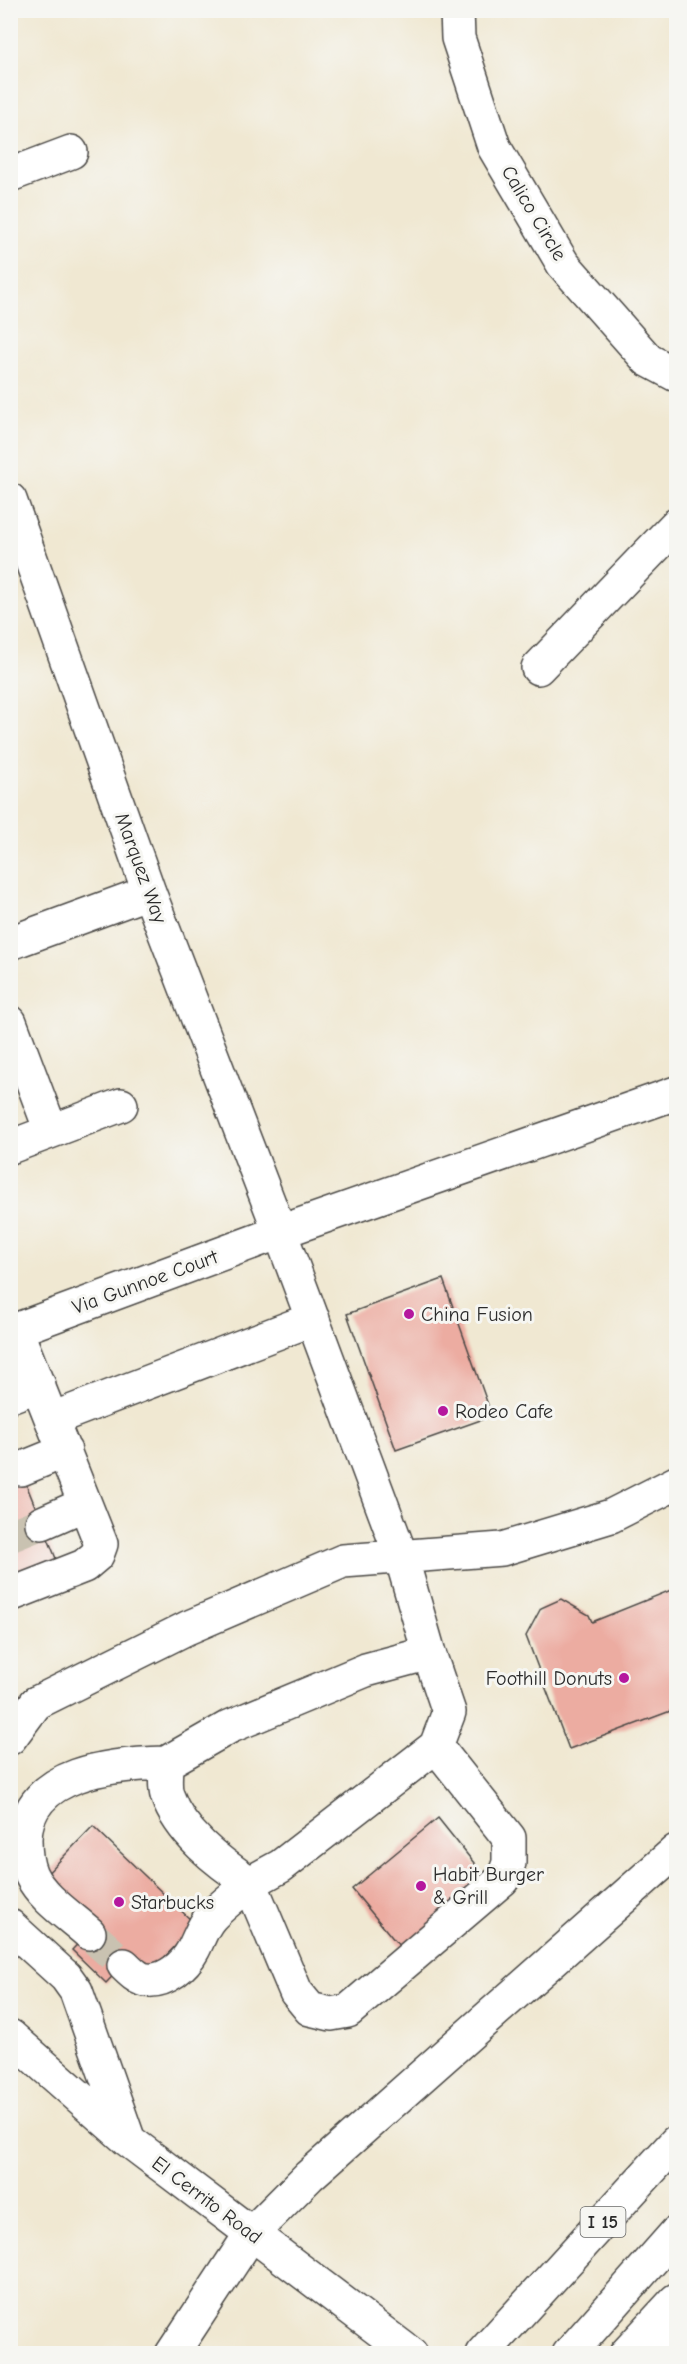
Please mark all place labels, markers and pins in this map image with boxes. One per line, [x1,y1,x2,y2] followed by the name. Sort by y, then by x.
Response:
[421,1303,533,1326] place label: China Fusion
[402,1307,416,1321] marker: China Fusion
[455,1400,553,1423] place label: Rodeo Cafe
[436,1404,450,1418] marker: Rodeo Cafe
[486,1667,612,1690] place label: Foothill Donuts
[617,1671,631,1685] marker: Foothill Donuts
[433,1863,544,1909] place label: Habit Burger & Grill
[414,1879,428,1893] marker: Habit Burger & Grill
[131,1891,214,1914] place label: Starbucks
[112,1895,126,1909] marker: Starbucks

